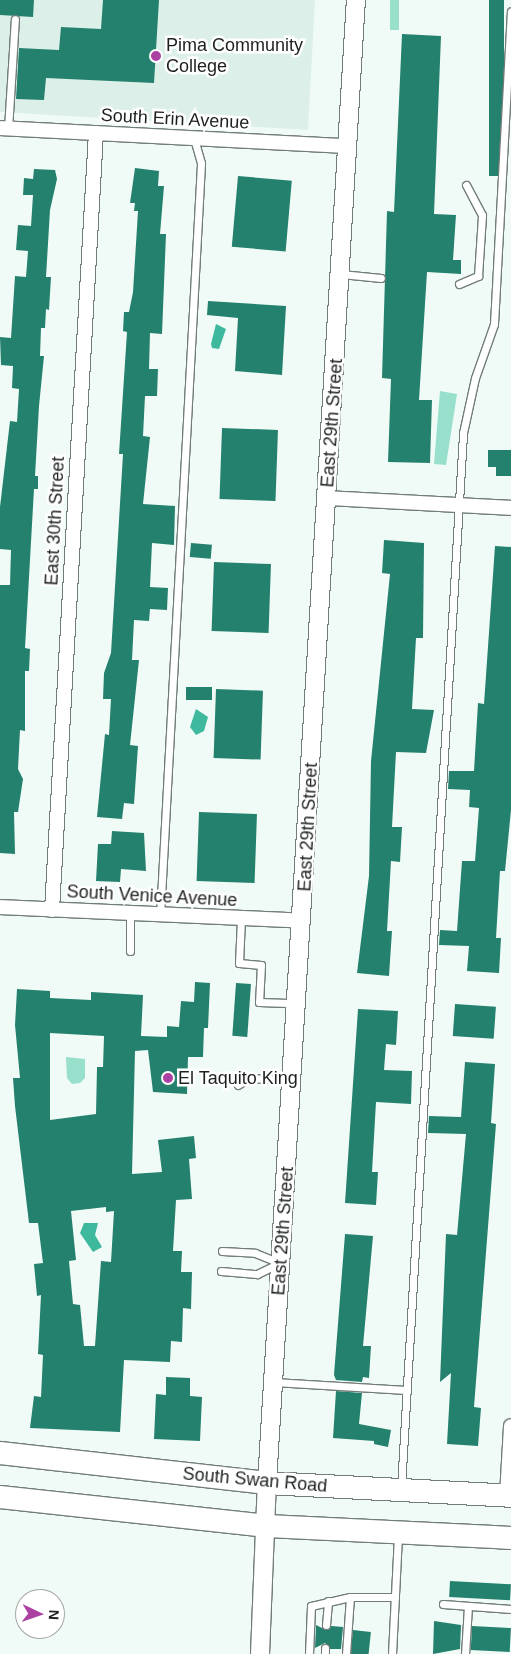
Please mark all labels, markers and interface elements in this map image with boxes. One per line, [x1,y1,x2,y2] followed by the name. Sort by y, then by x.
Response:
[166,35,303,78] place label: Pima Community College
[150,50,162,62] marker: Pima Community College
[100,104,250,134] street label: South Erin Avenue
[317,358,347,488] street label: East 29th Street
[41,456,69,586] street label: East 30th Street
[294,762,322,892] street label: East 29th Street
[66,881,238,911] street label: South Venice Avenue
[178,1067,298,1089] place label: El Taquito King
[162,1072,174,1084] marker: El Taquito King
[268,1166,298,1296] street label: East 29th Street
[182,1463,328,1497] street label: South Swan Road
[15,1589,65,1639] north arrow
[46,1609,62,1620] text: N

